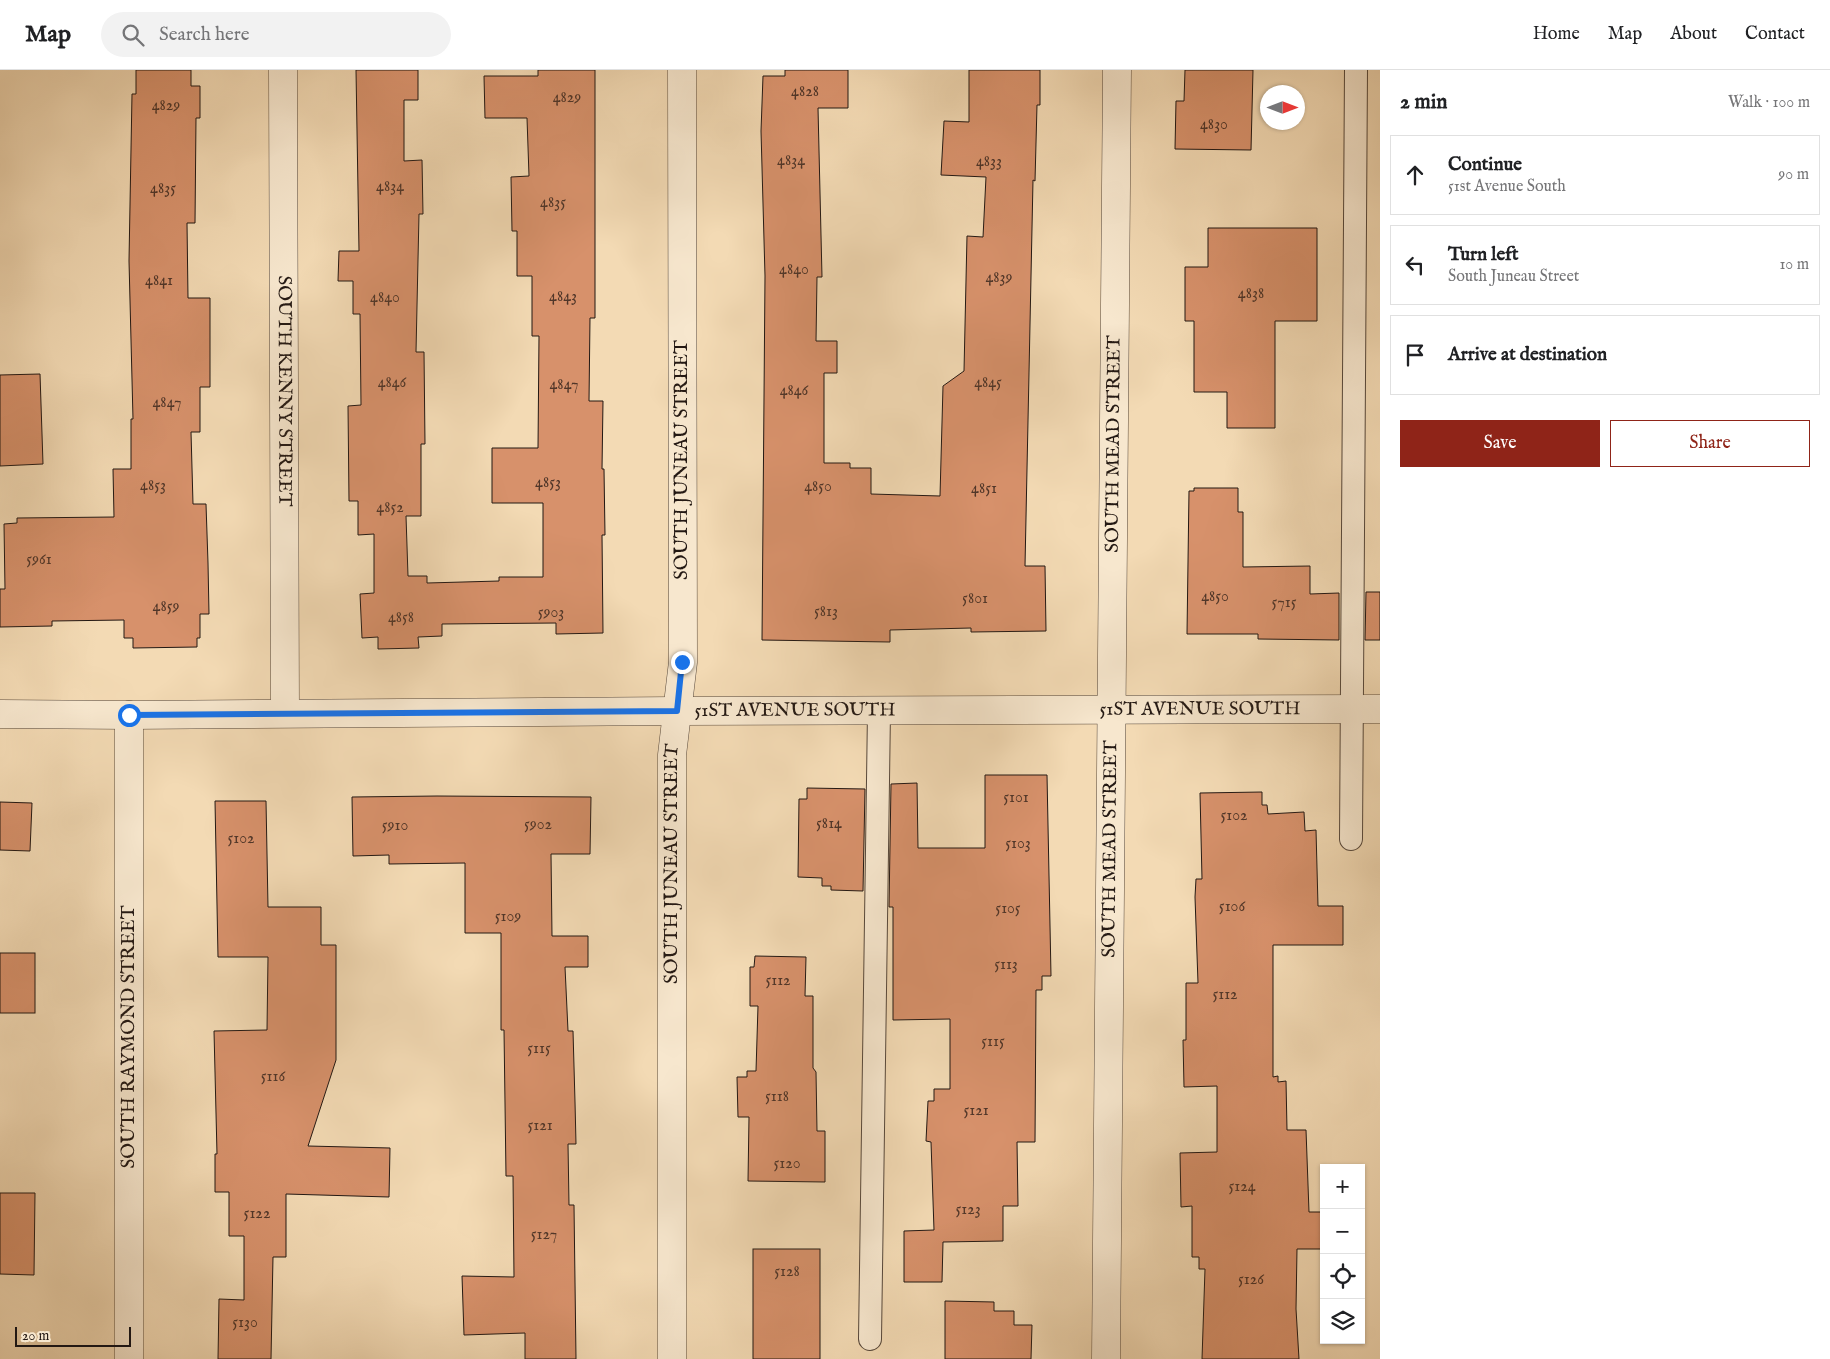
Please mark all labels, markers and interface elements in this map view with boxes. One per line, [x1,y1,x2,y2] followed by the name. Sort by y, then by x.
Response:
[101,12,451,57] search box
[25,19,71,50] text: Map
[119,21,147,49] icon: search
[159,23,250,47] text: Search here
[1533,23,1580,46] text: Home
[1608,23,1642,46] text: Map
[1670,23,1717,46] text: About
[1745,23,1805,46] text: Contact
[791,82,819,102] house number: 4828
[1260,85,1305,130] north arrow
[553,88,581,108] house number: 4829
[1400,89,1447,116] text: 2 min
[1728,93,1810,113] text: Walk · 100 m
[152,96,180,116] house number: 4829
[1200,115,1228,135] house number: 4830
[777,151,805,171] house number: 4834
[976,152,1002,172] house number: 4833
[1448,153,1522,177] text: Continue
[1401,161,1429,189] icon: ahead
[1778,165,1809,185] text: 90 m
[376,177,404,197] house number: 4834
[1448,177,1566,197] text: 51st Avenue South
[150,179,176,199] house number: 4835
[540,193,566,213] house number: 4835
[1448,243,1519,267] text: Turn left
[1401,251,1429,279] icon: left
[1779,255,1809,275] text: 10 m
[779,260,809,280] house number: 4840
[1448,267,1579,287] text: South Juneau Street
[985,268,1013,288] house number: 4839
[145,271,173,291] house number: 4841
[272,275,296,507] street label: SOUTH KENNY STREET
[1238,284,1264,304] house number: 4838
[549,287,577,307] house number: 4843
[370,288,400,308] house number: 4840
[1101,335,1127,553] street label: SOUTH MEAD STREET
[670,340,694,580] street label: SOUTH JUNEAU STREET
[1401,341,1429,369] icon: arrive
[1448,343,1607,367] text: Arrive at destination
[378,373,407,393] house number: 4846
[974,373,1002,393] house number: 4845
[550,375,578,395] house number: 4847
[780,381,809,401] house number: 4846
[153,393,181,413] house number: 4847
[1400,420,1600,467] button: Save
[1610,420,1810,467] button: Share
[535,473,561,493] house number: 4853
[140,476,166,496] house number: 4853
[804,477,832,497] house number: 4850
[971,479,997,499] house number: 4851
[376,498,404,518] house number: 4852
[26,550,52,570] house number: 5961
[1201,587,1229,607] house number: 4850
[962,589,988,609] house number: 5801
[1271,593,1297,613] house number: 5715
[153,597,179,617] house number: 4859
[814,602,838,622] house number: 5813
[538,603,564,623] house number: 5903
[388,608,414,628] house number: 4858
[671,651,694,674] route end
[1099,697,1301,722] street label: 51ST AVENUE SOUTH
[694,698,896,723] street label: 51ST AVENUE SOUTH
[118,704,141,727] route start
[1097,740,1123,958] street label: SOUTH MEAD STREET
[660,743,685,984] street label: SOUTH JUNEAU STREET
[1003,788,1029,808] house number: 5101
[1220,806,1248,826] house number: 5102
[816,814,842,834] house number: 5814
[524,815,552,835] house number: 5902
[382,816,408,836] house number: 5910
[227,829,255,849] house number: 5102
[1005,834,1031,854] house number: 5103
[1219,897,1245,917] house number: 5106
[995,899,1021,919] house number: 5105
[117,905,141,1169] street label: SOUTH RAYMOND STREET
[495,907,521,927] house number: 5109
[994,955,1018,975] house number: 5113
[765,971,791,991] house number: 5112
[1212,985,1238,1005] house number: 5112
[981,1032,1005,1052] house number: 5115
[527,1039,551,1059] house number: 5115
[261,1067,285,1087] house number: 5116
[765,1087,789,1107] house number: 5118
[963,1101,989,1121] house number: 5121
[527,1116,553,1136] house number: 5121
[773,1154,801,1174] house number: 5120
[1320,1164,1365,1344] map controls
[1320,1164,1365,1209] button: +
[1228,1177,1256,1197] house number: 5124
[955,1200,981,1220] house number: 5123
[244,1204,270,1224] house number: 5122
[1320,1209,1365,1254] button: −
[531,1225,557,1245] house number: 5127
[1320,1254,1365,1299] button: locate
[774,1262,800,1282] house number: 5128
[1238,1270,1264,1290] house number: 5126
[1320,1299,1365,1344] button: layers
[232,1313,258,1333] house number: 5130
[15,1324,131,1347] scale bar
[22,1327,49,1345] text: 20 m

